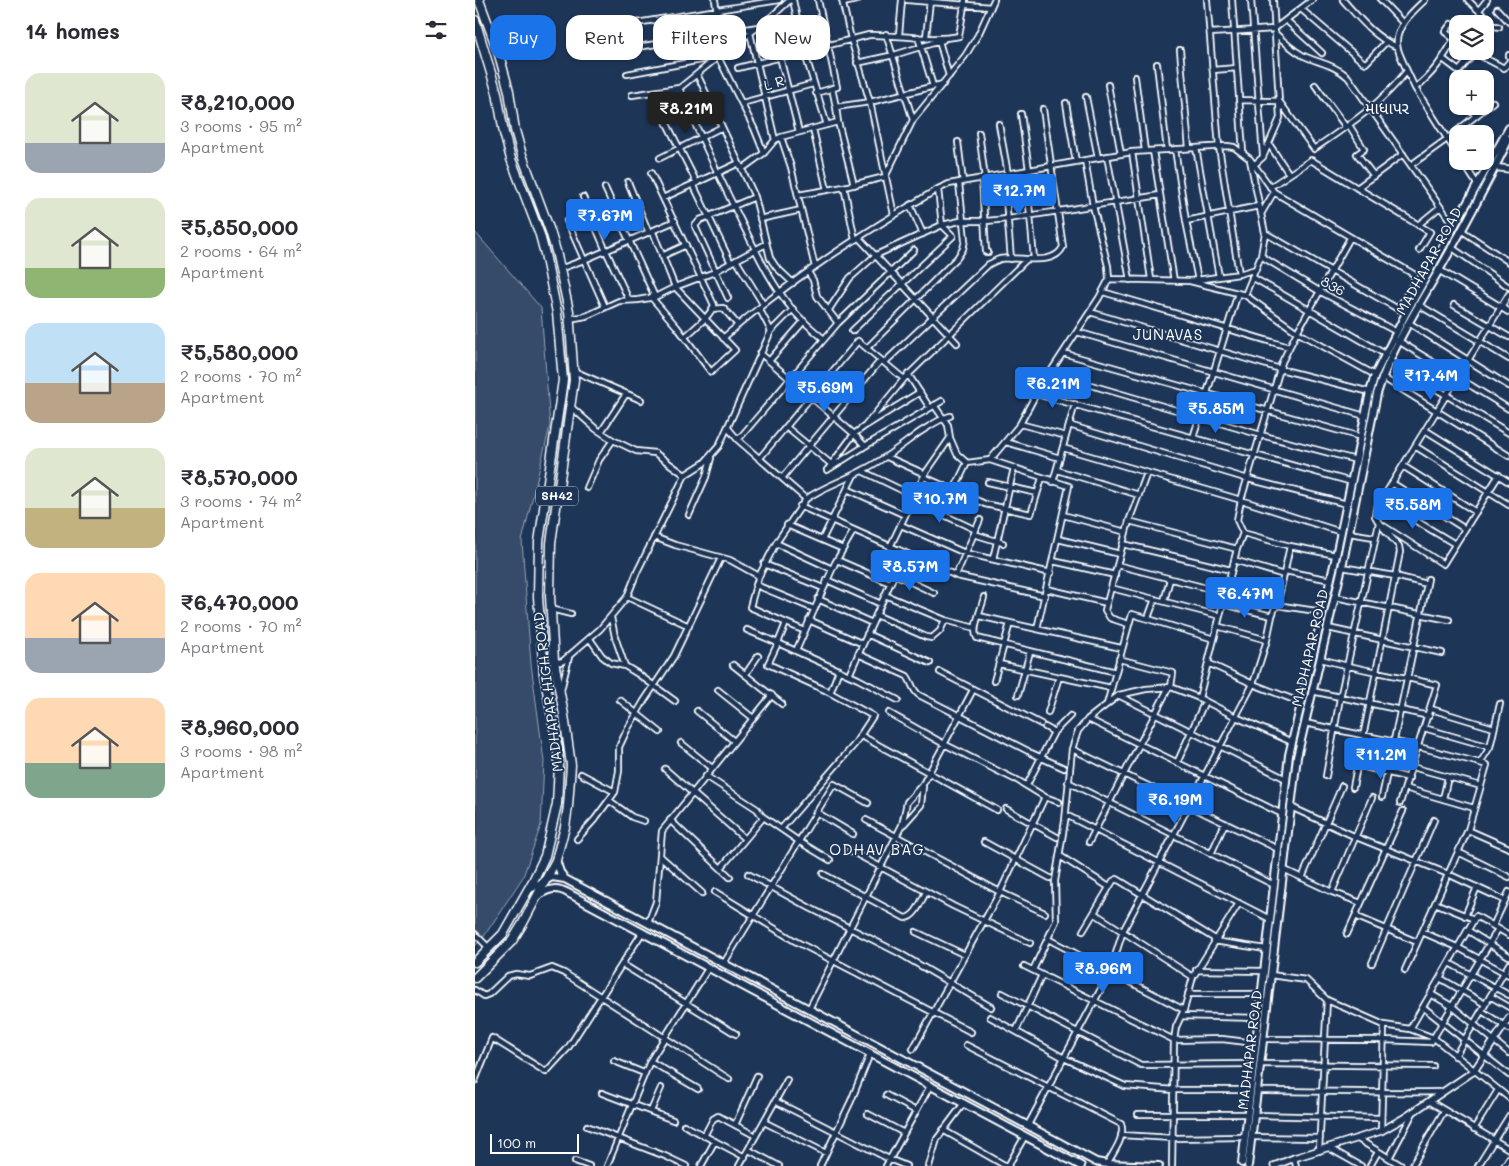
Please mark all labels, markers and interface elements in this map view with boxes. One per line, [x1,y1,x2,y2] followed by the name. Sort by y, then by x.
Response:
[490,15,556,60] chip: Buy
[566,15,643,60] chip: Rent
[653,15,746,60] chip: Filters
[756,15,830,60] chip: New
[1449,15,1494,170] map controls
[1449,15,1494,60] button: layers
[422,16,450,44] icon: filters
[25,17,120,44] text: 14 homes
[1449,70,1494,115] button: +
[761,71,787,95] street label: L R
[180,88,295,115] text: ₹8,210,000
[645,92,727,134] pin: ₹8.21M
[65,93,125,153] icon: home
[659,97,713,118] text: ₹8.21M
[1365,97,1409,118] district label: માધાપર
[180,115,302,136] text: 3 rooms · 95 m²
[1449,125,1494,170] button: −
[180,136,265,157] text: Apartment
[978,174,1060,216] pin: ₹12.7M
[992,179,1046,200] text: ₹12.7M
[564,198,646,241] pin: ₹7.67M
[577,204,633,225] text: ₹7.67M
[1391,204,1466,318] street label: MADHAPAR ROAD
[180,213,298,240] text: ₹5,850,000
[65,218,125,278] icon: home
[180,240,302,261] text: 2 rooms · 64 m²
[180,261,265,282] text: Apartment
[1318,271,1349,300] street label: 836
[1133,324,1203,344] district label: JUNAVAS
[180,338,298,365] text: ₹5,580,000
[65,343,125,403] icon: home
[1390,358,1472,401] pin: ₹17.4M
[1404,364,1458,385] text: ₹17.4M
[180,365,301,386] text: 2 rooms · 70 m²
[1012,366,1094,409] pin: ₹6.21M
[784,370,866,413] pin: ₹5.69M
[1026,372,1080,393] text: ₹6.21M
[796,376,854,397] text: ₹5.69M
[180,386,265,407] text: Apartment
[1175,392,1257,434] pin: ₹5.85M
[1187,397,1245,418] text: ₹5.85M
[180,463,298,490] text: ₹8,570,000
[65,468,125,528] icon: home
[899,482,981,524] pin: ₹10.7M
[536,486,578,506] road number: SH42
[913,487,967,508] text: ₹10.7M
[1372,488,1454,530] pin: ₹5.58M
[180,490,301,511] text: 3 rooms · 74 m²
[1384,493,1442,514] text: ₹5.58M
[180,511,265,532] text: Apartment
[869,550,951,592] pin: ₹8.57M
[882,555,938,576] text: ₹8.57M
[1204,576,1286,619] pin: ₹6.47M
[1216,582,1274,603] text: ₹6.47M
[1287,587,1332,709] street label: MADHAPAR ROAD
[180,588,299,615] text: ₹6,470,000
[65,593,125,653] icon: home
[528,611,567,773] street label: MADHAPAR HIGH ROAD
[180,615,301,636] text: 2 rooms · 70 m²
[180,636,265,657] text: Apartment
[180,713,299,740] text: ₹8,960,000
[65,718,125,778] icon: home
[1340,738,1422,780] pin: ₹11.2M
[180,740,302,761] text: 3 rooms · 98 m²
[1355,743,1407,764] text: ₹11.2M
[180,761,265,782] text: Apartment
[1134,782,1216,825] pin: ₹6.19M
[1148,788,1202,809] text: ₹6.19M
[829,839,925,859] district label: ODHAV BAG
[1062,952,1144,994] pin: ₹8.96M
[1074,957,1132,978] text: ₹8.96M
[1233,989,1266,1111] street label: MADHAPAR ROAD
[490,1131,579,1154] scale bar
[497,1133,536,1152] text: 100 m

